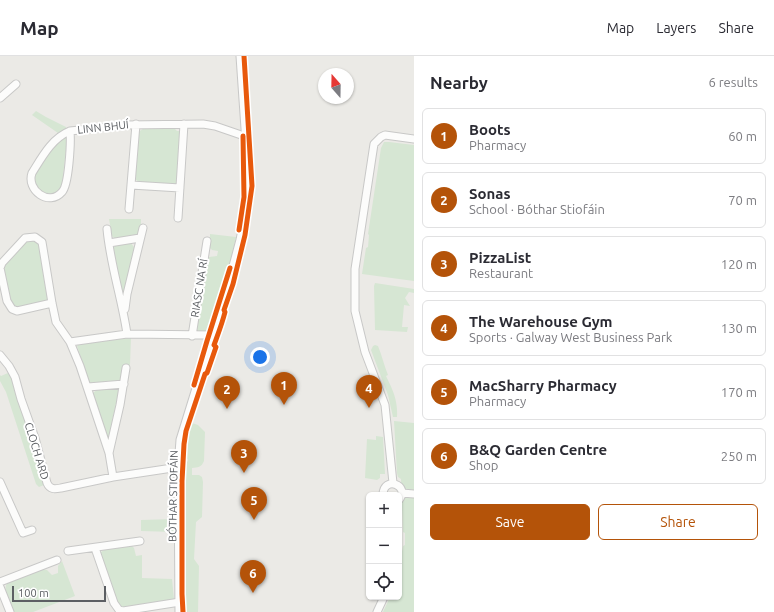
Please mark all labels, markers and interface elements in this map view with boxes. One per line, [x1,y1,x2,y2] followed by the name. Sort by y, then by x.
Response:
[20,17,59,39] text: Map
[607,20,634,36] text: Map
[656,20,696,36] text: Layers
[718,20,754,36] text: Share
[318,68,354,104] north arrow
[430,73,488,92] text: Nearby
[708,75,758,89] text: 6 results
[77,117,129,136] street label: LINN BHUÍ
[469,121,511,138] text: Boots
[440,129,448,143] text: 1
[728,129,757,143] text: 60 m
[469,138,526,152] text: Pharmacy
[469,185,511,202] text: Sonas
[440,193,448,207] text: 2
[728,193,757,207] text: 70 m
[469,202,605,216] text: School · Bóthar Stiofáin
[469,249,531,266] text: PizzaList
[187,257,210,318] street label: RIASC NA RÍ
[440,257,448,271] text: 3
[721,257,757,271] text: 120 m
[469,266,533,280] text: Restaurant
[469,313,613,330] text: The Warehouse Gym
[440,321,448,335] text: 4
[721,321,757,335] text: 130 m
[469,330,672,344] text: Sports · Galway West Business Park
[250,347,270,367] your location
[271,372,297,405] pin: 1
[356,375,382,408] pin: 4
[214,376,240,409] pin: 2
[469,377,617,394] text: MacSharry Pharmacy
[440,385,448,399] text: 5
[721,385,757,399] text: 170 m
[469,394,526,408] text: Pharmacy
[23,421,51,481] street label: CLOCH ARD
[231,440,257,473] pin: 3
[469,441,607,458] text: B&Q Garden Centre
[440,449,448,463] text: 6
[721,449,757,463] text: 250 m
[165,450,180,542] street label: BÓTHAR STIOFÁIN
[469,458,498,472] text: Shop
[241,487,267,520] pin: 5
[366,492,402,600] map controls
[366,492,402,528] button: +
[430,504,590,540] button: Save
[598,504,758,540] button: Share
[366,528,402,564] button: −
[240,560,266,593] pin: 6
[366,564,402,600] button: locate
[12,584,106,603] scale bar
[18,587,49,599] text: 100 m

